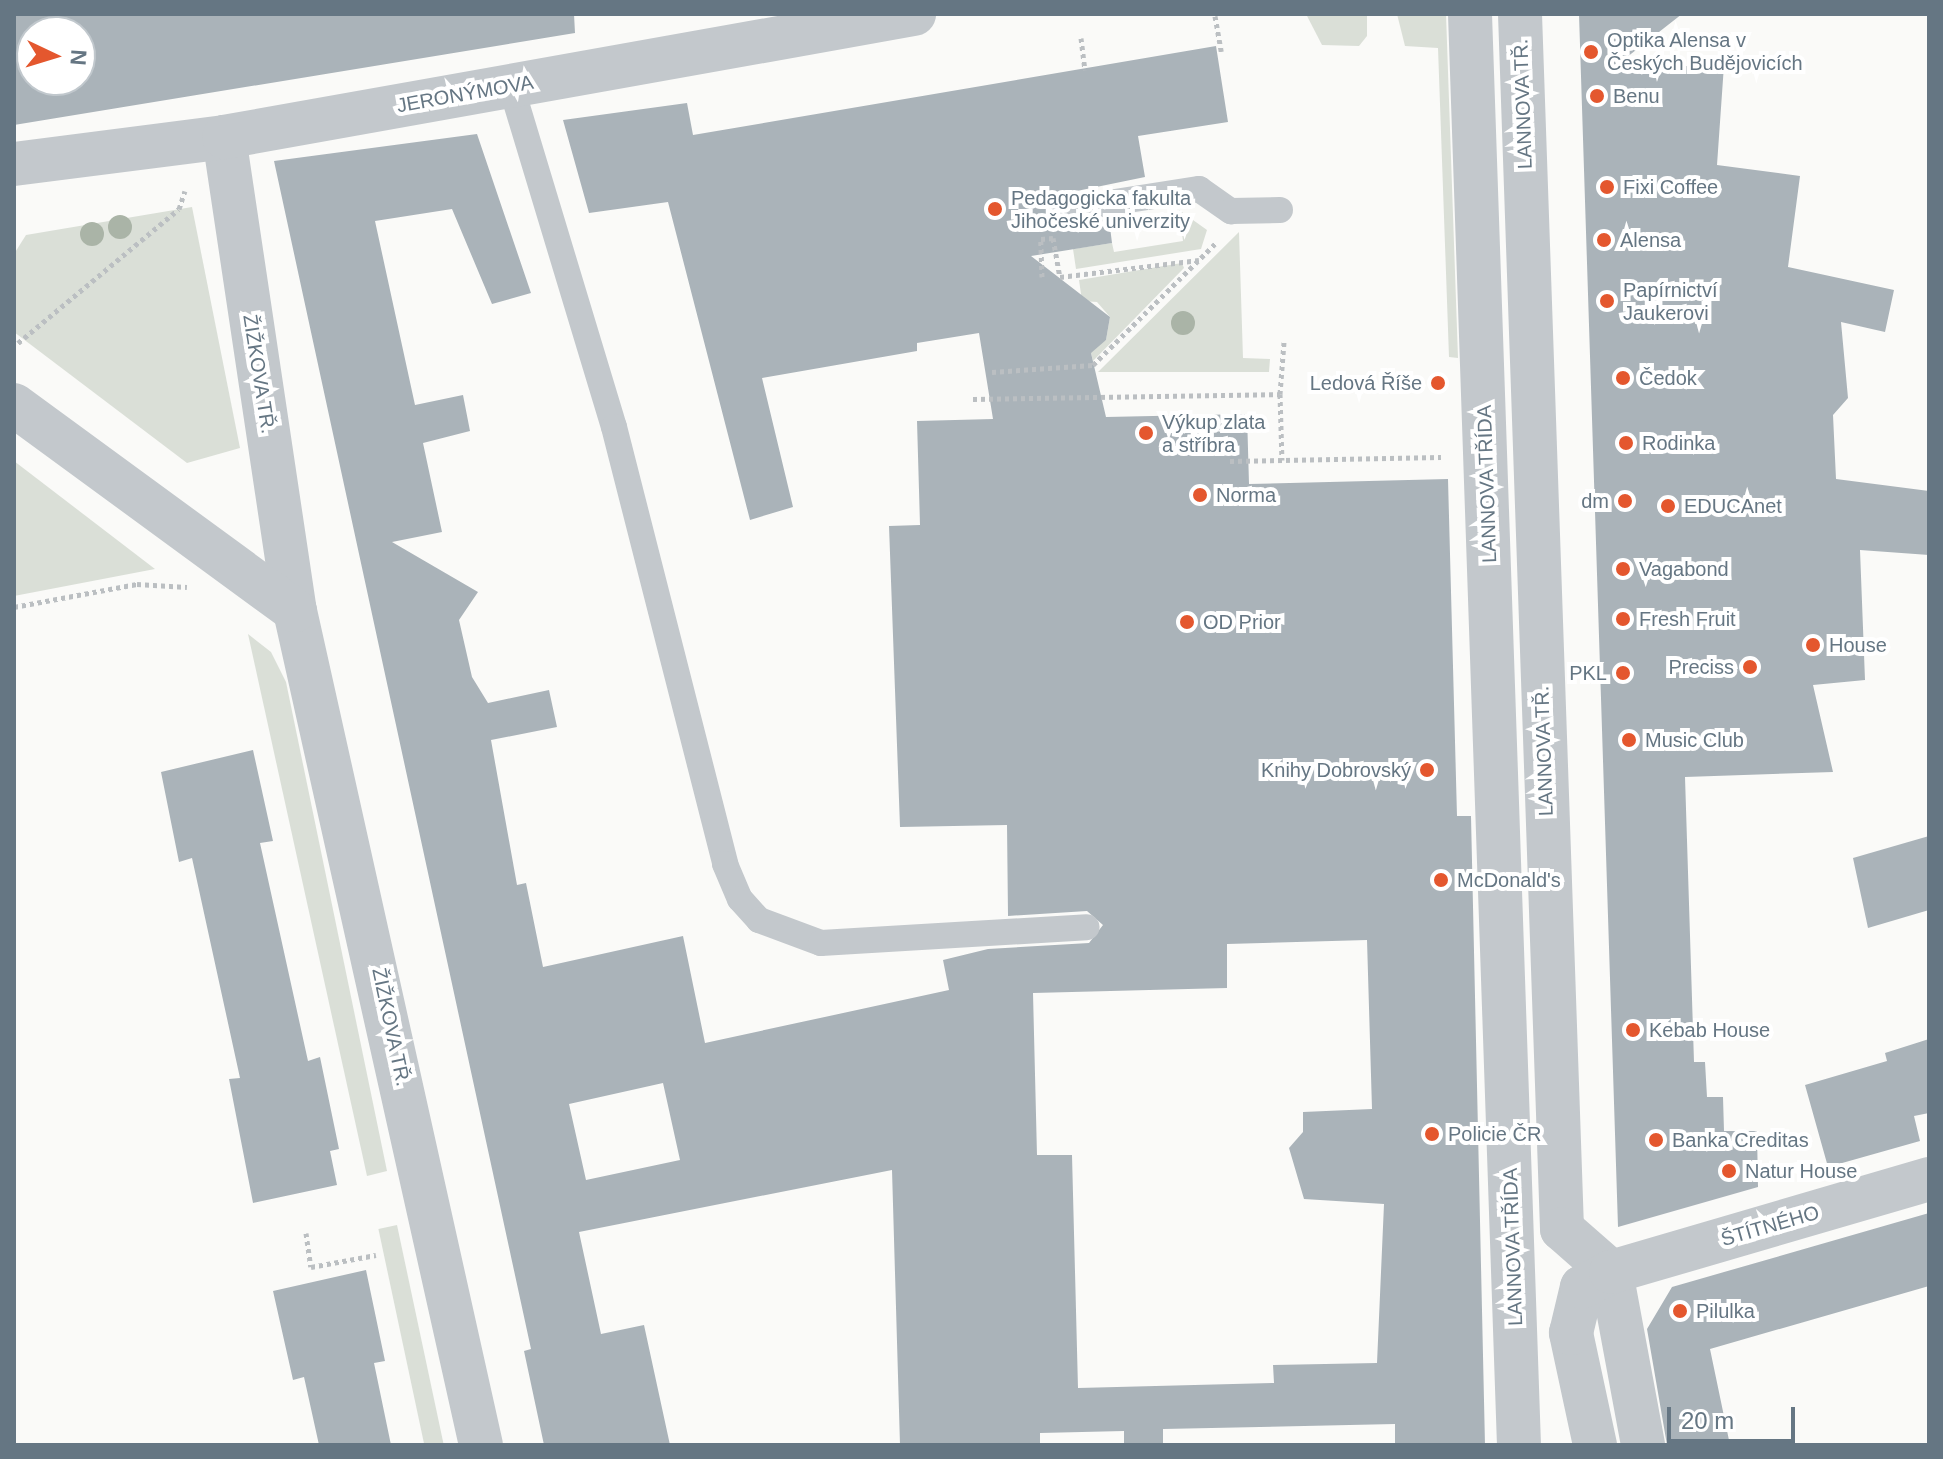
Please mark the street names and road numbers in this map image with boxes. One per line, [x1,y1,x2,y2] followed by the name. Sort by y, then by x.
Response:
[1509,38,1537,170] street label: LANNOVA TŘ.
[395,70,535,118] street label: JERONÝMOVA
[238,312,280,436] street label: ŽIŽKOVA TŘ.
[1472,404,1502,564] street label: LANNOVA TŘÍDA
[1530,685,1558,817] street label: LANNOVA TŘ.
[367,965,415,1089] street label: ŽIŽKOVA TŘ.
[1498,1167,1528,1327] street label: LANNOVA TŘÍDA
[1718,1201,1822,1251] street label: ŠTÍTNÉHO

